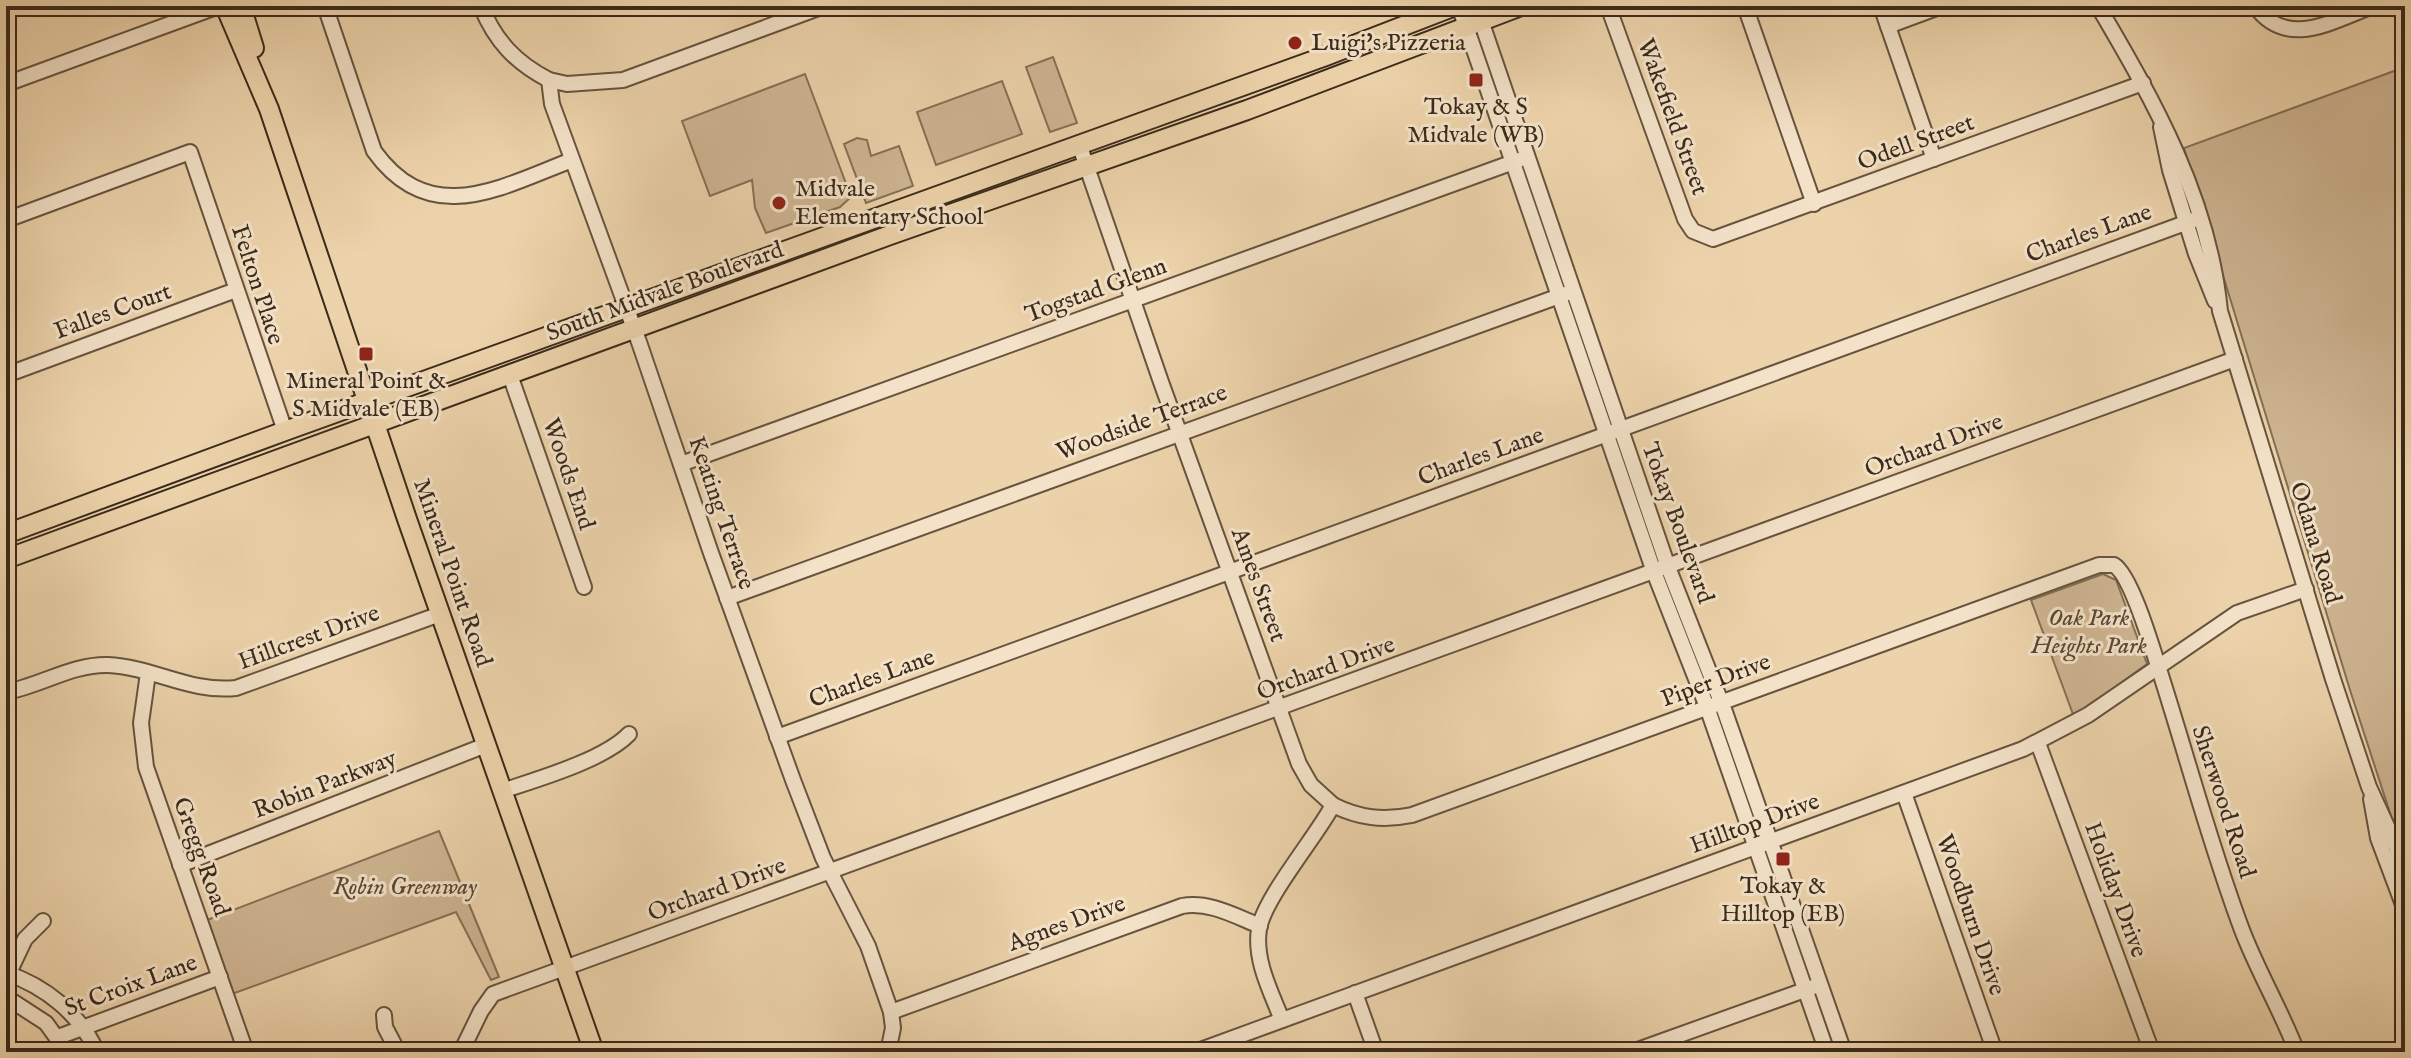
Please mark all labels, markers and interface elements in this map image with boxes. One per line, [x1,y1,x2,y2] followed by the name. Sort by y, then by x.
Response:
[1311,28,1466,59] place label: Luigi's Pizzeria
[1286,34,1304,52] marker: Luigi's Pizzeria
[1629,34,1715,200] street label: Wakefield Street
[1467,71,1485,89] marker: Tokay & S Midvale (WB)
[1408,92,1544,151] place label: Tokay & S Midvale (WB)
[1854,108,1978,178] street label: Odell Street
[795,174,984,233] place label: Midvale Elementary School
[770,194,788,212] marker: Midvale Elementary School
[2022,197,2156,271] street label: Charles Lane
[223,221,291,349] street label: Felton Place
[542,235,788,349] street label: South Midvale Boulevard
[1021,251,1171,331] street label: Togstad Glenn
[50,276,176,348] street label: Falles Court
[357,345,375,363] marker: Mineral Point & S Midvale (EB)
[286,366,446,425] place label: Mineral Point & S Midvale (EB)
[1052,378,1232,468] street label: Woodside Terrace
[1861,407,2007,485] street label: Orchard Drive
[534,414,602,534] street label: Woods End
[1414,420,1548,494] street label: Charles Lane
[680,432,762,594] street label: Keating Terrace
[1633,438,1721,608] street label: Tokay Boulevard
[405,475,499,671] street label: Mineral Point Road
[2282,478,2348,608] street label: Odana Road
[1223,523,1293,646] street label: Ames Street
[234,598,384,678] street label: Hillcrest Drive
[2030,603,2147,662] park label: Oak Park Heights Park
[1253,630,1399,708] street label: Orchard Drive
[805,642,939,716] street label: Charles Lane
[1657,647,1775,715] street label: Piper Drive
[2184,722,2262,882] street label: Sherwood Road
[249,743,401,827] street label: Robin Parkway
[1686,786,1824,862] street label: Hilltop Drive
[165,793,237,921] street label: Gregg Road
[2076,818,2154,962] street label: Holiday Drive
[1928,830,2012,1000] street label: Woodburn Drive
[1774,850,1792,868] marker: Tokay & Hilltop (EB)
[644,851,790,929] street label: Orchard Drive
[1721,871,1845,930] place label: Tokay & Hilltop (EB)
[333,872,478,903] park label: Robin Greenway
[1003,888,1130,960] street label: Agnes Drive
[60,948,202,1024] street label: St Croix Lane

